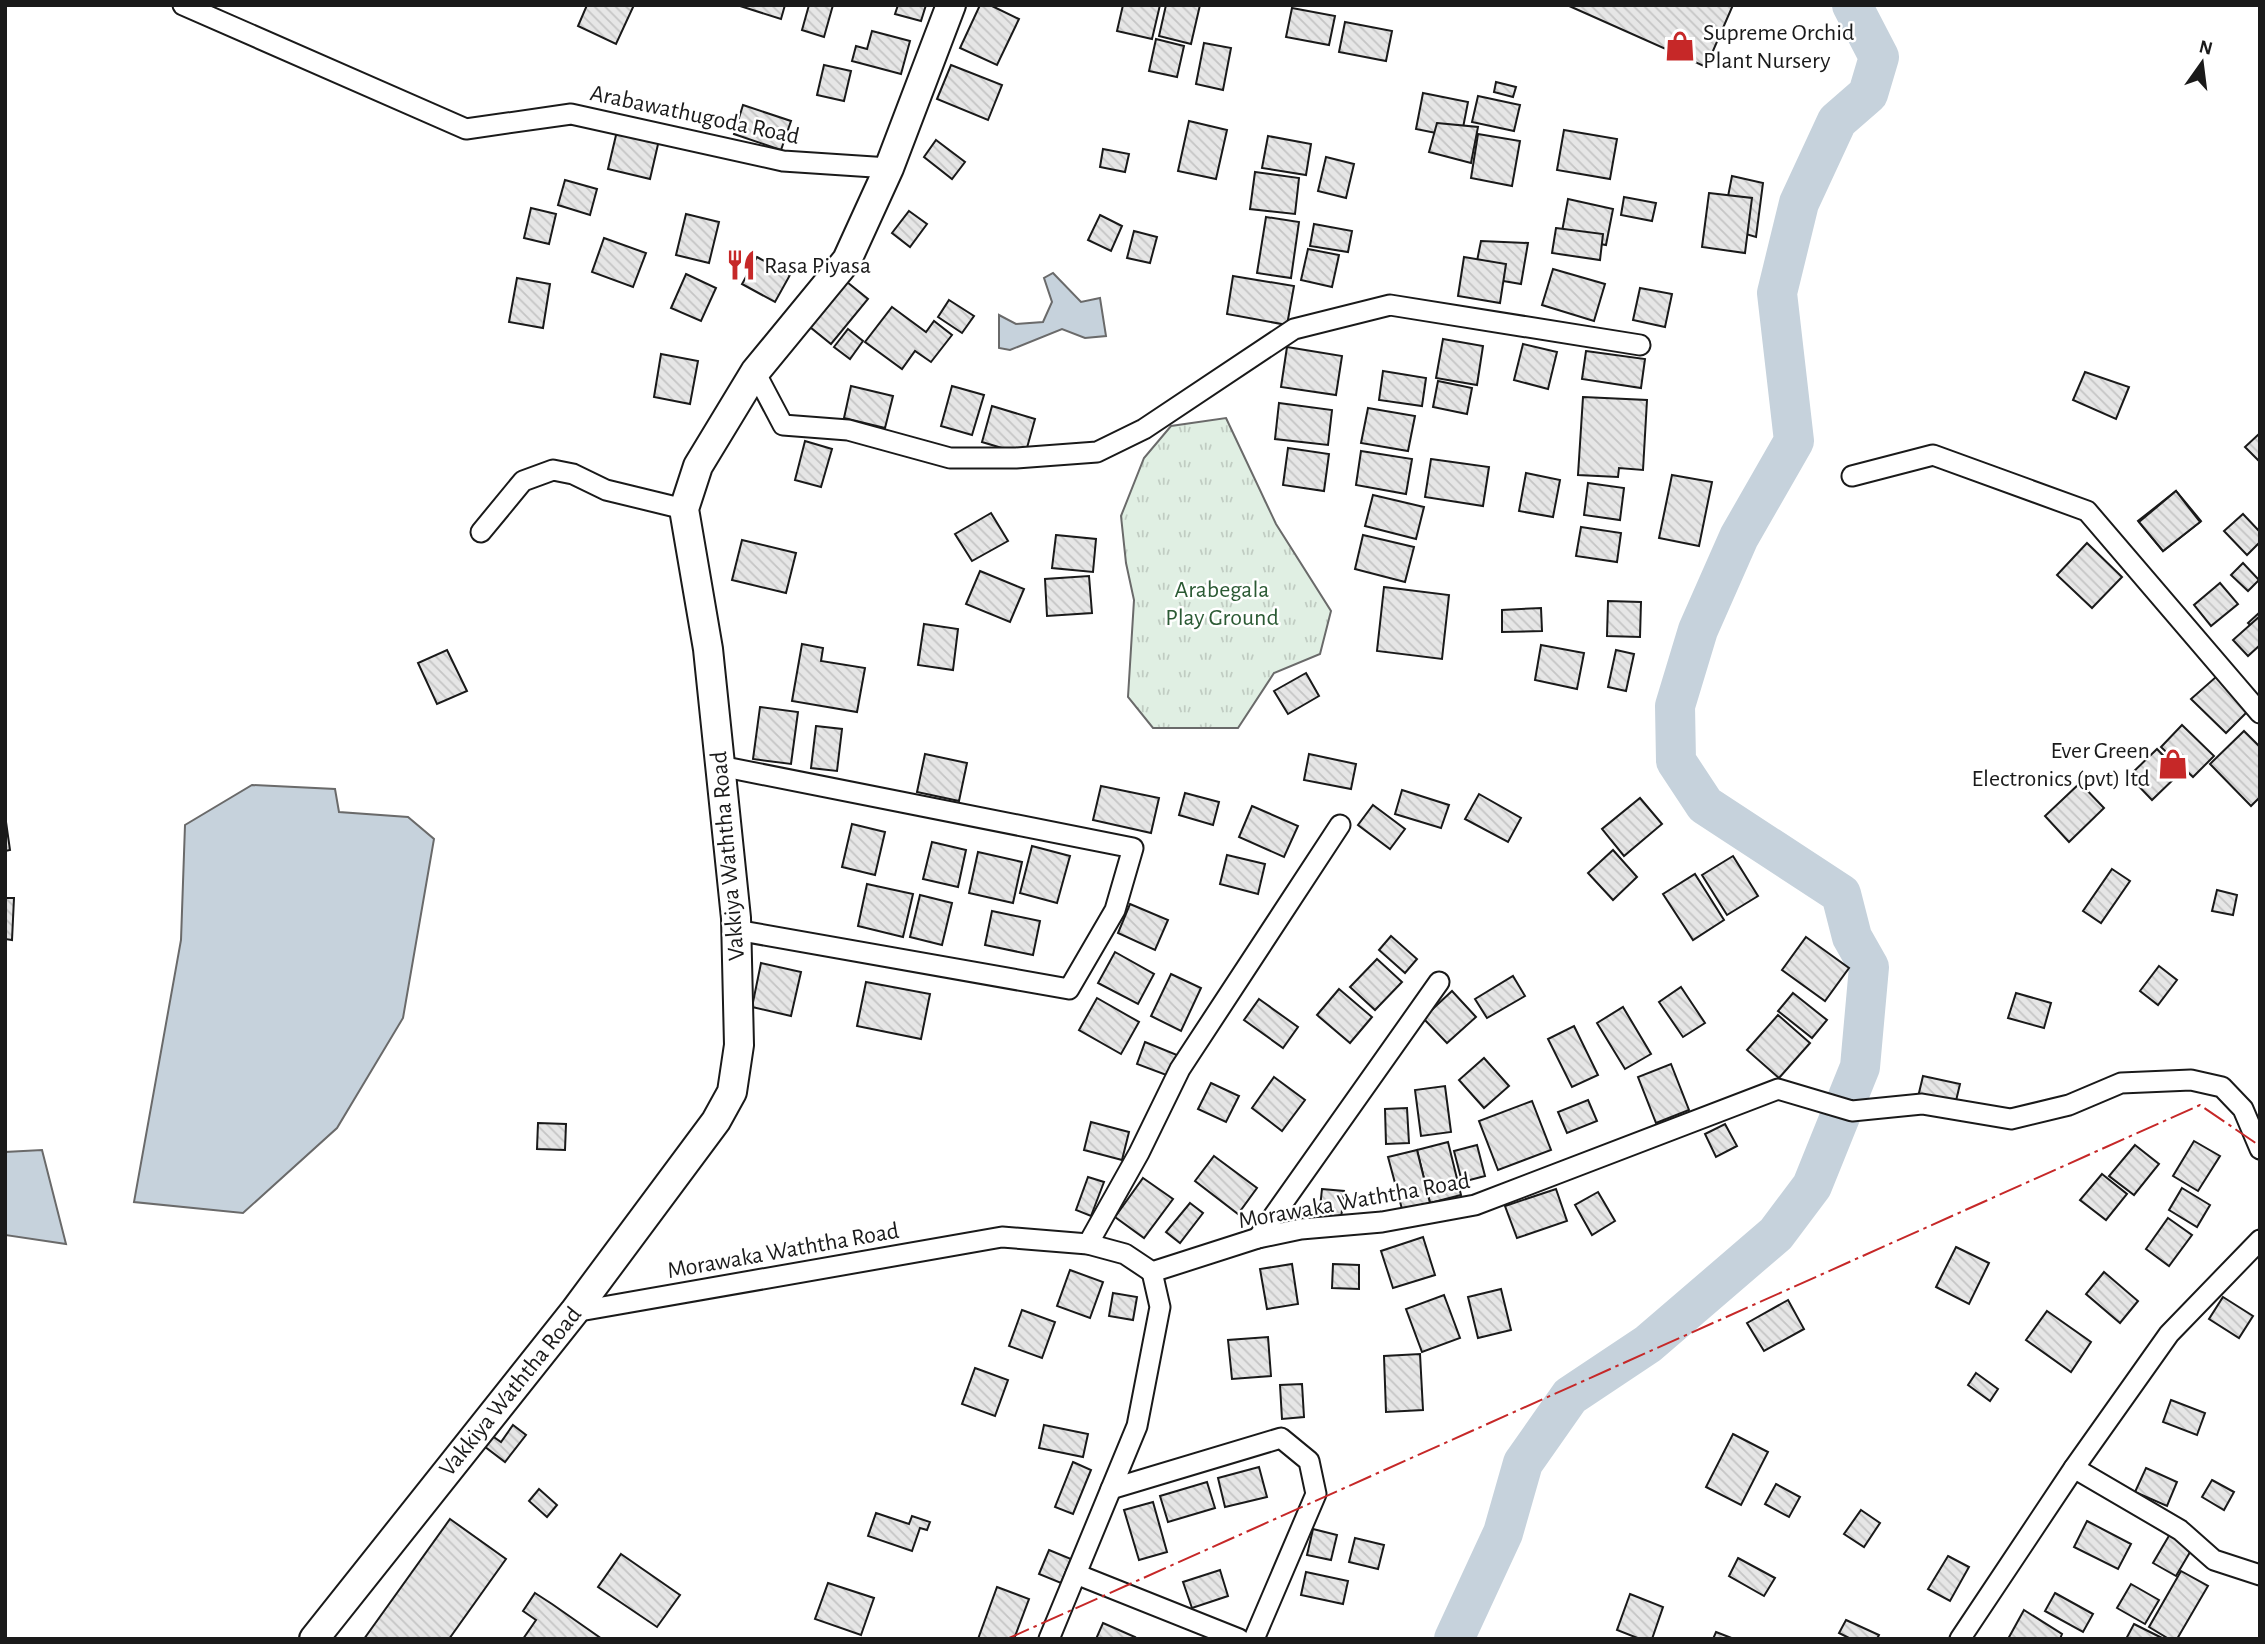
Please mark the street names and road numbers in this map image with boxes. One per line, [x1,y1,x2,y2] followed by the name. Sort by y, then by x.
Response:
[588,81,802,149] street label: Arabawathugoda Road
[707,750,749,962] street label: Vakkiya Waththa Road
[1236,1169,1472,1233] street label: Morawaka Waththa Road
[665,1219,901,1283] street label: Morawaka Waththa Road
[435,1302,586,1481] street label: Vakkiya Waththa Road

